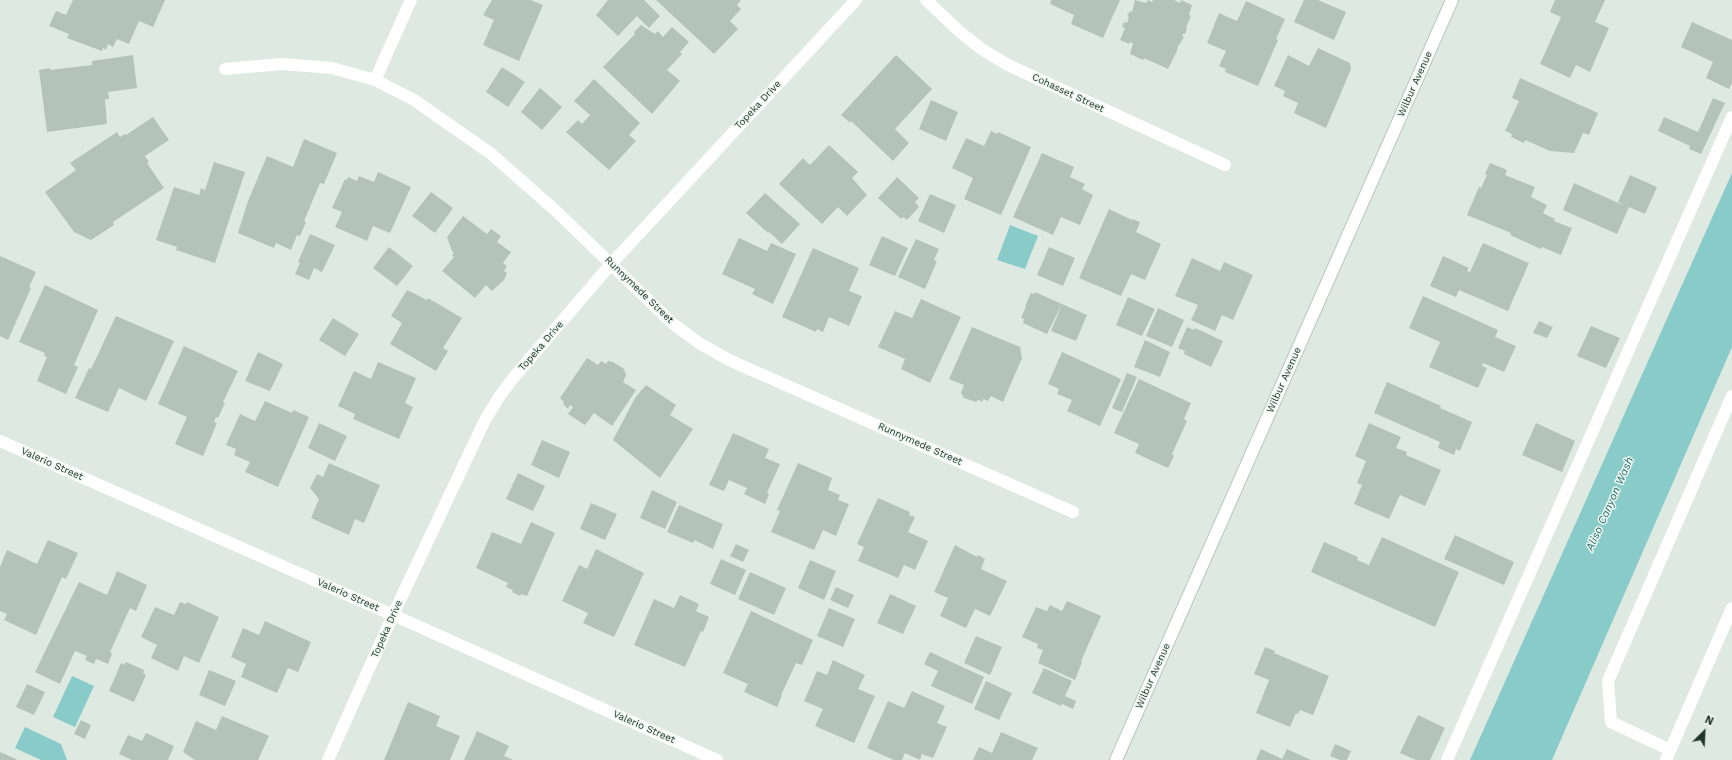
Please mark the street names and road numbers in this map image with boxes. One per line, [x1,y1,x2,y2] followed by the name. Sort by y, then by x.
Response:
[1395,49,1435,119] street label: Wilbur Avenue
[1030,71,1106,115] street label: Cohasset Street
[732,78,784,132] street label: Topeka Drive
[602,254,676,326] street label: Runnymede Street
[516,318,566,374] street label: Topeka Drive
[1264,345,1304,415] street label: Wilbur Avenue
[876,420,964,468] street label: Runnymede Street
[19,445,85,483] street label: Valerio Street
[315,576,381,614] street label: Valerio Street
[369,598,405,660] street label: Topeka Drive
[1133,641,1173,711] street label: Wilbur Avenue
[611,708,677,746] street label: Valerio Street

